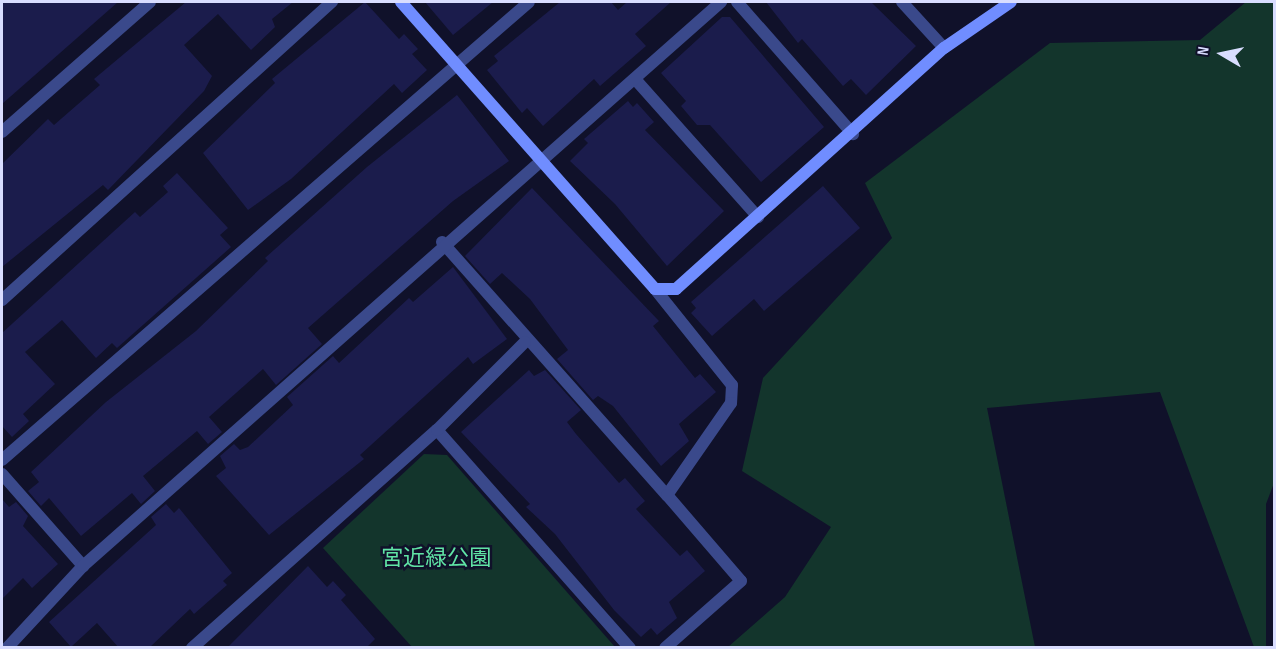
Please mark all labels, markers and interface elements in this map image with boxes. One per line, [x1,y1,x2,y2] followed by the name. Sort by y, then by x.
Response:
[1192,24,1252,84] north arrow
[1194,45,1214,57] text: N
[381,546,491,572] park label: 宮近緑公園

